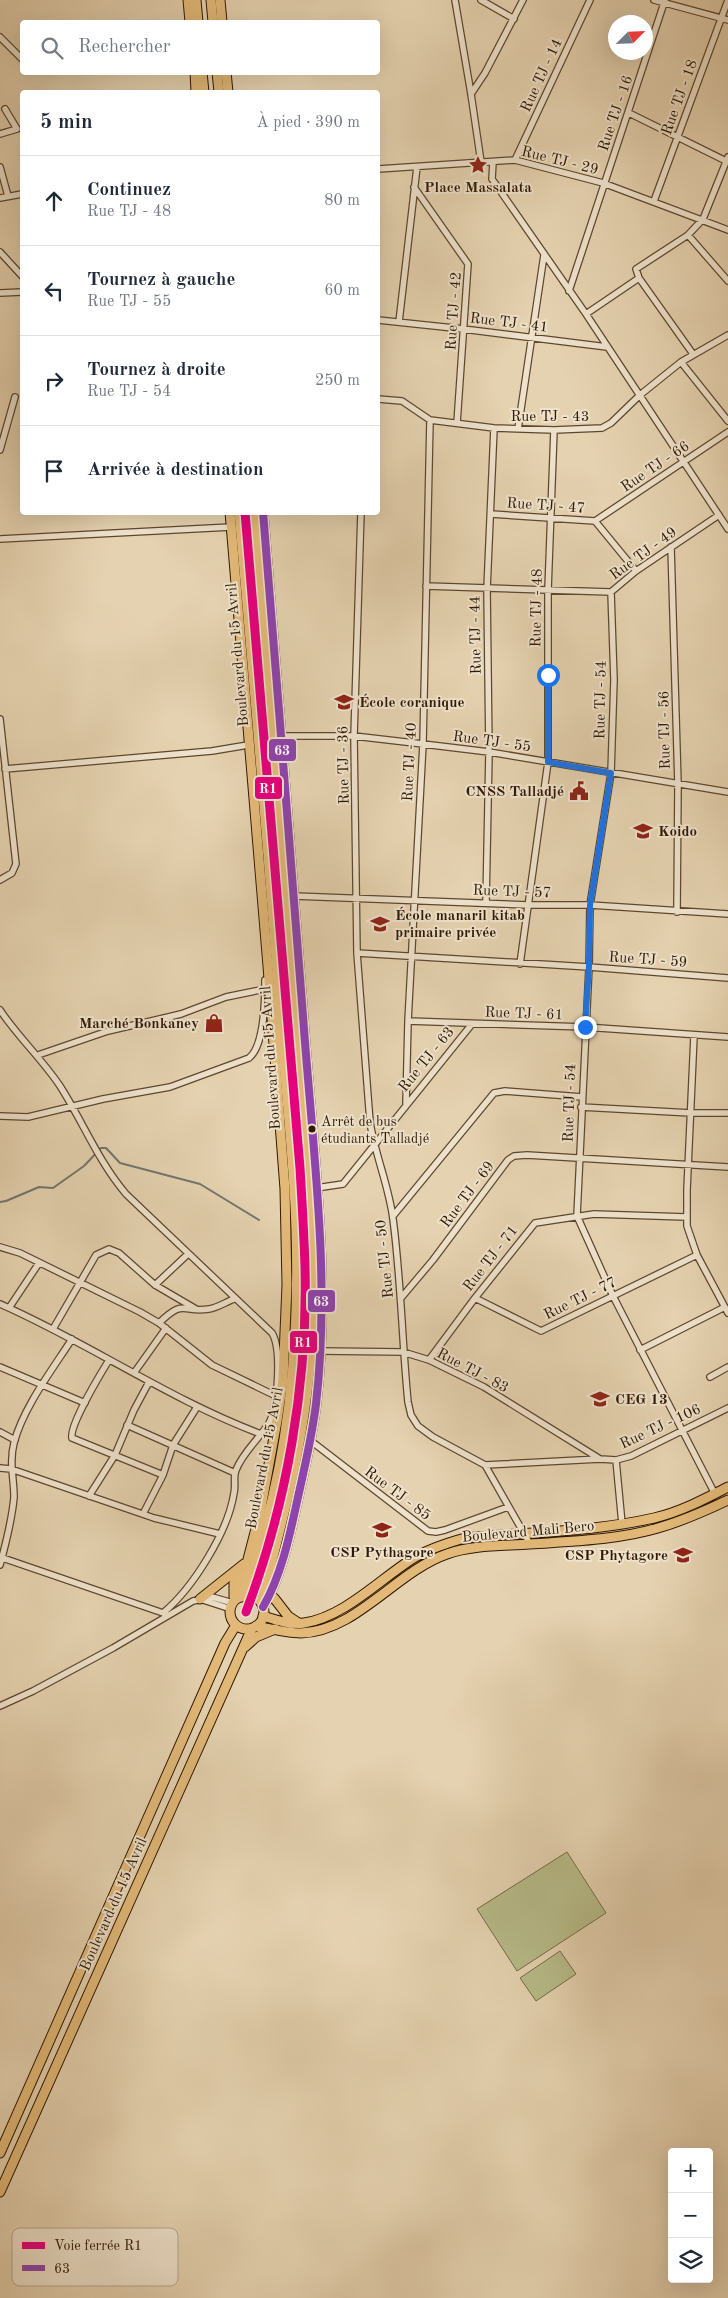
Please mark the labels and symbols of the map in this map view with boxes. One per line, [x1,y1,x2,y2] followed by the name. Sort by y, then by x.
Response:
[608,15,653,60] north arrow
[519,37,566,115] street label: Rue TJ - 14
[660,58,701,137] street label: Rue TJ - 18
[596,74,636,153] street label: Rue TJ - 16
[520,145,600,178] street label: Rue TJ - 29
[467,154,489,176] place icon: Place Massalata
[424,181,532,196] place label: Place Massalata
[444,271,465,351] street label: Rue TJ - 42
[469,311,549,336] street label: Rue TJ - 41
[511,410,589,425] street label: Rue TJ - 43
[619,439,693,496] street label: Rue TJ - 66
[506,496,586,517] street label: Rue TJ - 47
[608,525,680,583] street label: Rue TJ - 49
[529,568,546,648] street label: Rue TJ - 48
[225,582,252,727] street label: Boulevard du 15 Avril
[468,595,485,675] street label: Rue TJ - 44
[593,660,610,740] street label: Rue TJ - 54
[537,664,560,687] route start
[657,690,674,770] street label: Rue TJ - 56
[333,691,355,713] school or university icon: École coranique
[359,693,465,711] place label: École coranique
[401,722,420,802] street label: Rue TJ - 40
[336,725,353,805] street label: Rue TJ - 36
[452,730,532,755] street label: Rue TJ - 55
[268,738,297,762] line badge: 63
[274,744,290,758] text: 63
[254,776,283,800] line badge: R1
[568,780,590,802] public building icon: CNSS Talladjé
[259,782,277,796] text: R1
[465,785,564,800] place label: CNSS Talladjé
[632,820,654,842] school or university icon: Koido
[658,825,697,840] place label: Koido
[472,884,552,901] street label: Rue TJ - 57
[395,906,525,941] place label: École manaril kitab primaire privée
[369,913,391,935] school or university icon: École manaril kitab primaire privée
[608,950,688,971] street label: Rue TJ - 59
[259,985,284,1130] street label: Boulevard du 15 Avril
[484,1006,564,1023] street label: Rue TJ - 61
[203,1012,225,1034] shop icon: Marché Bonkaney
[574,1016,597,1039] route end
[79,1017,199,1032] place label: Marché Bonkaney
[396,1025,458,1095] street label: Rue TJ - 63
[562,1063,579,1143] street label: Rue TJ - 54
[321,1115,429,1146] place label: Arrêt de bus étudiants Talladjé
[307,1124,317,1134] marker: Arrêt de bus étudiants Talladjé
[438,1159,498,1231] street label: Rue TJ - 69
[374,1219,397,1299] street label: Rue TJ - 50
[461,1223,521,1295] street label: Rue TJ - 71
[542,1275,619,1323] street label: Rue TJ - 77
[307,1289,336,1313] line badge: 63
[313,1295,329,1309] text: 63
[289,1330,318,1354] line badge: R1
[294,1336,312,1350] text: R1
[434,1346,511,1396] street label: Rue TJ - 83
[244,1386,287,1530] street label: Boulevard du 15 Avril
[589,1388,611,1410] school or university icon: CEG 13
[615,1393,668,1408] place label: CEG 13
[618,1402,704,1453] street label: Rue TJ - 106
[361,1464,433,1524] street label: Rue TJ - 85
[371,1519,393,1541] school or university icon: CSP Pythagore
[461,1519,595,1546] street label: Boulevard Mali Bero
[672,1544,694,1566] school or university icon: CSP Phytagore
[330,1546,434,1561] place label: CSP Pythagore
[565,1549,668,1564] place label: CSP Phytagore
[78,1836,151,1974] street label: Boulevard du 15 Avril
[12,2228,178,2286] legend
[54,2239,142,2253] text: Voie ferrée R1
[54,2262,70,2276] text: 63

